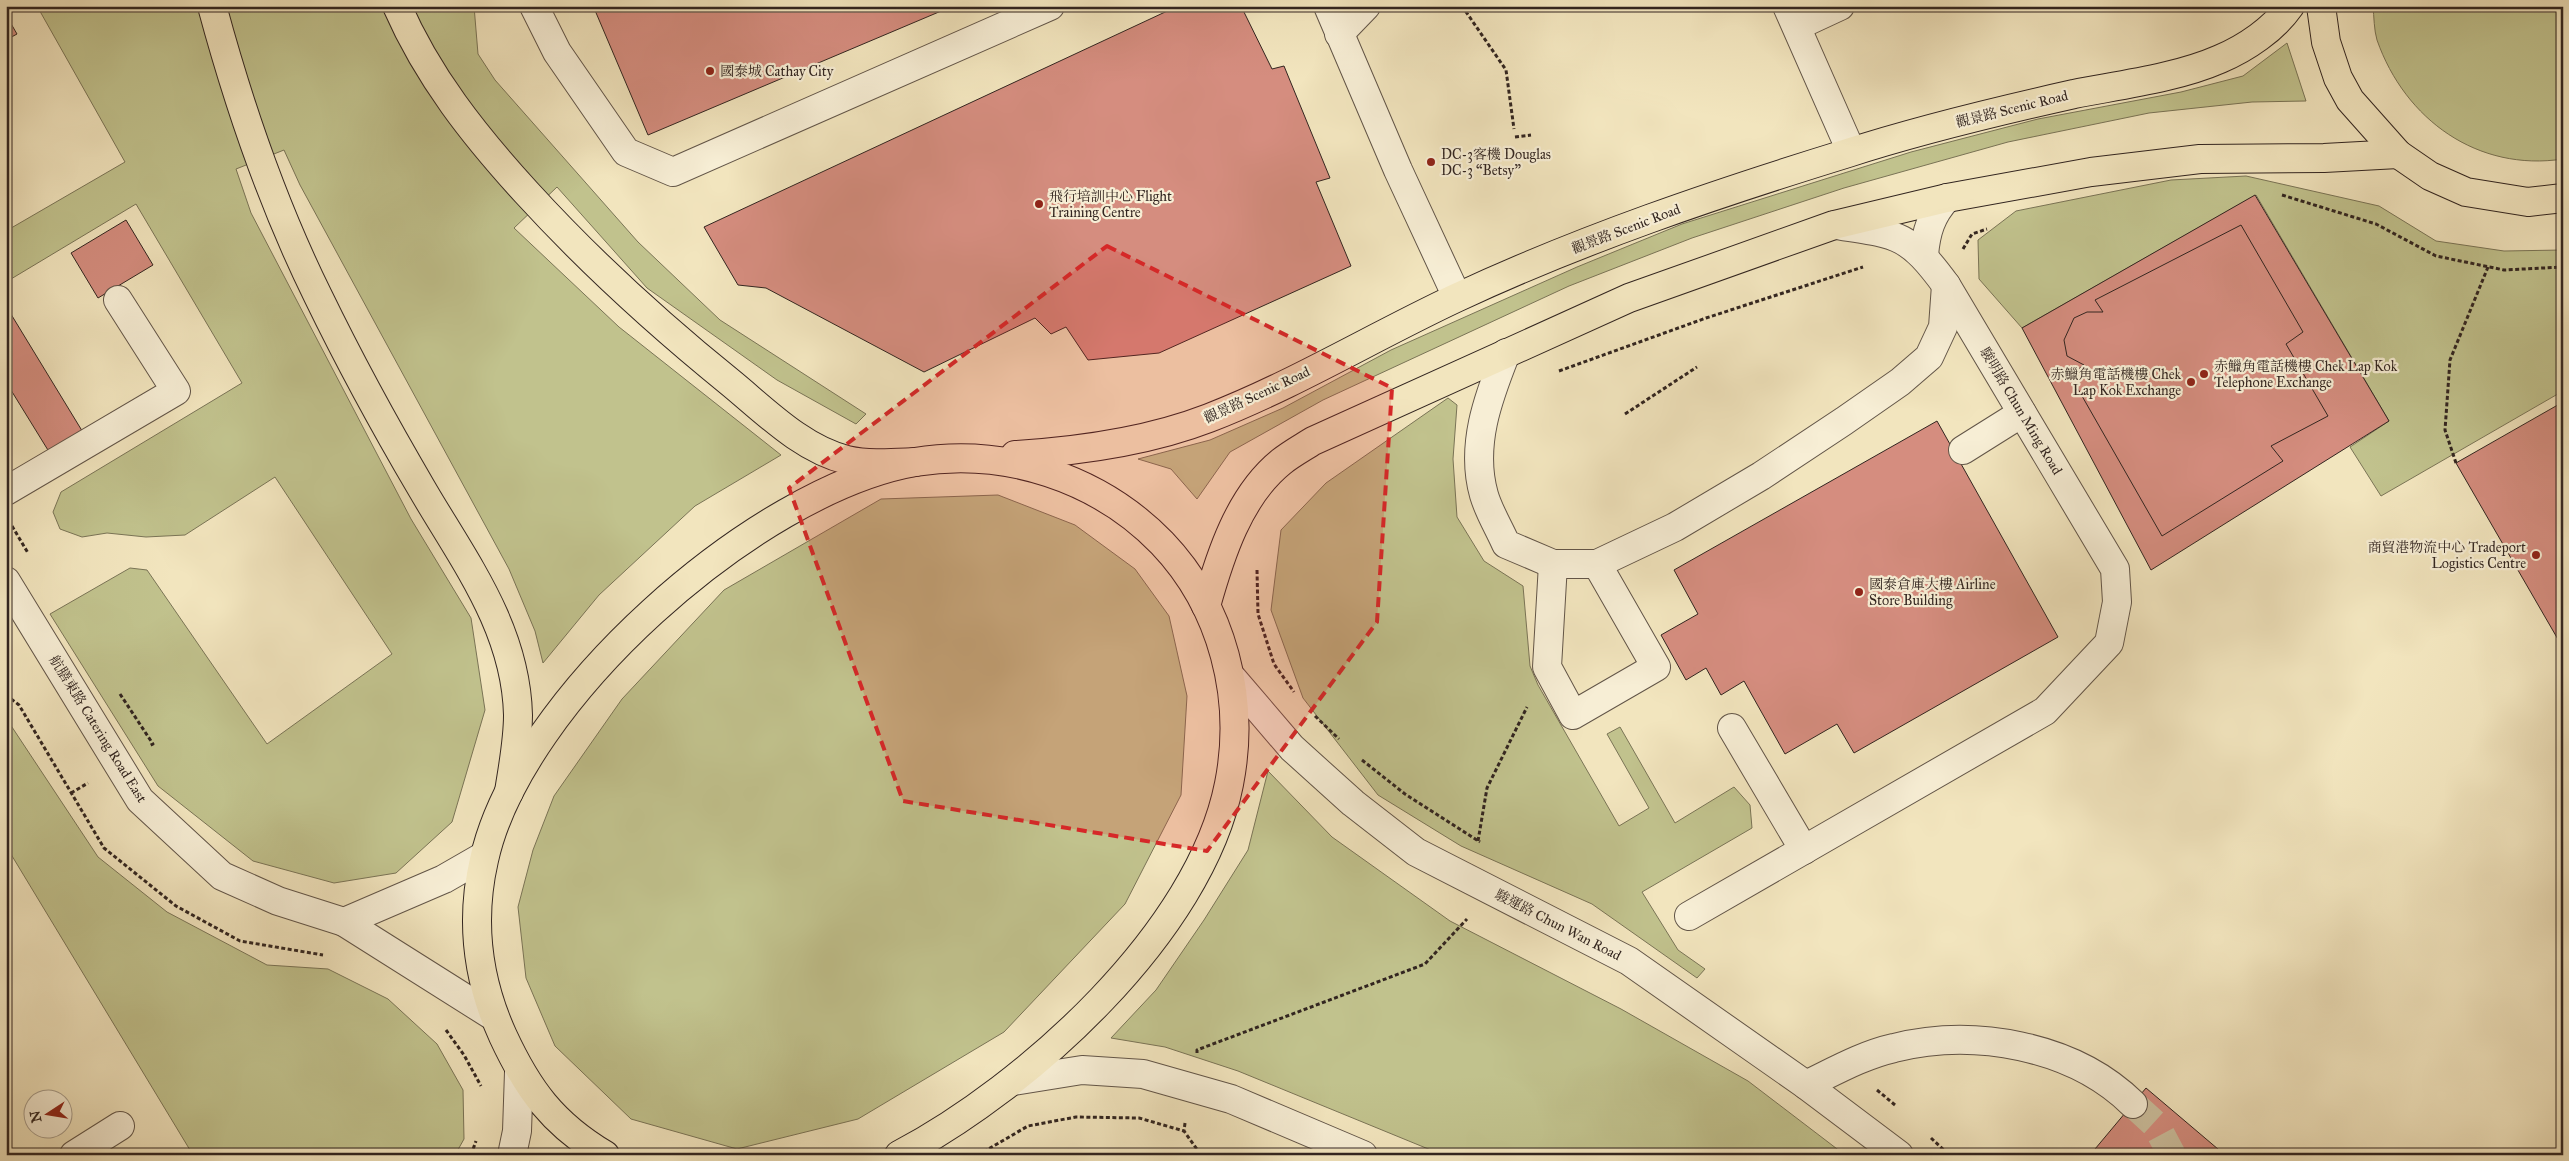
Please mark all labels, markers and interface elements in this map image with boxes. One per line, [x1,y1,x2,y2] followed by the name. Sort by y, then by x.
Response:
[720,63,834,80] place label: 國泰城 Cathay City
[704,65,716,77] marker: 國泰城 Cathay City
[1954,87,2070,131] street label: 觀景路 Scenic Road
[1441,146,1551,179] place label: DC-3客機 Douglas DC-3 “Betsy”
[1425,156,1437,168] marker: DC-3客機 Douglas DC-3 “Betsy”
[1049,188,1172,221] place label: 飛行培訓中心 Flight Training Centre
[1033,198,1045,210] marker: 飛行培訓中心 Flight Training Centre
[1569,200,1683,258] street label: 觀景路 Scenic Road
[1976,344,2066,478] street label: 駿明路 Chun Ming Road
[2214,358,2398,391] place label: 赤鱲角電話機樓 Chek Lap Kok Telephone Exchange
[1201,363,1313,427] street label: 觀景路 Scenic Road
[2050,366,2181,399] place label: 赤鱲角電話機樓 Chek Lap Kok Exchange
[2198,368,2210,380] marker: 赤鱲角電話機樓 Chek Lap Kok Telephone Exchange
[2185,376,2197,388] marker: 赤鱲角電話機樓 Chek Lap Kok Exchange
[2367,539,2526,572] place label: 商貿港物流中心 Tradeport Logistics Centre
[2530,549,2542,561] marker: 商貿港物流中心 Tradeport Logistics Centre
[1869,576,1996,609] place label: 國泰倉庫大樓 Airline Store Building
[1853,586,1865,598] marker: 國泰倉庫大樓 Airline Store Building
[46,652,150,806] street label: 航膳東路 Catering Road East
[1492,886,1624,964] street label: 駿運路 Chun Wan Road
[22,1088,72,1138] north arrow
[26,1109,45,1124] text: N

